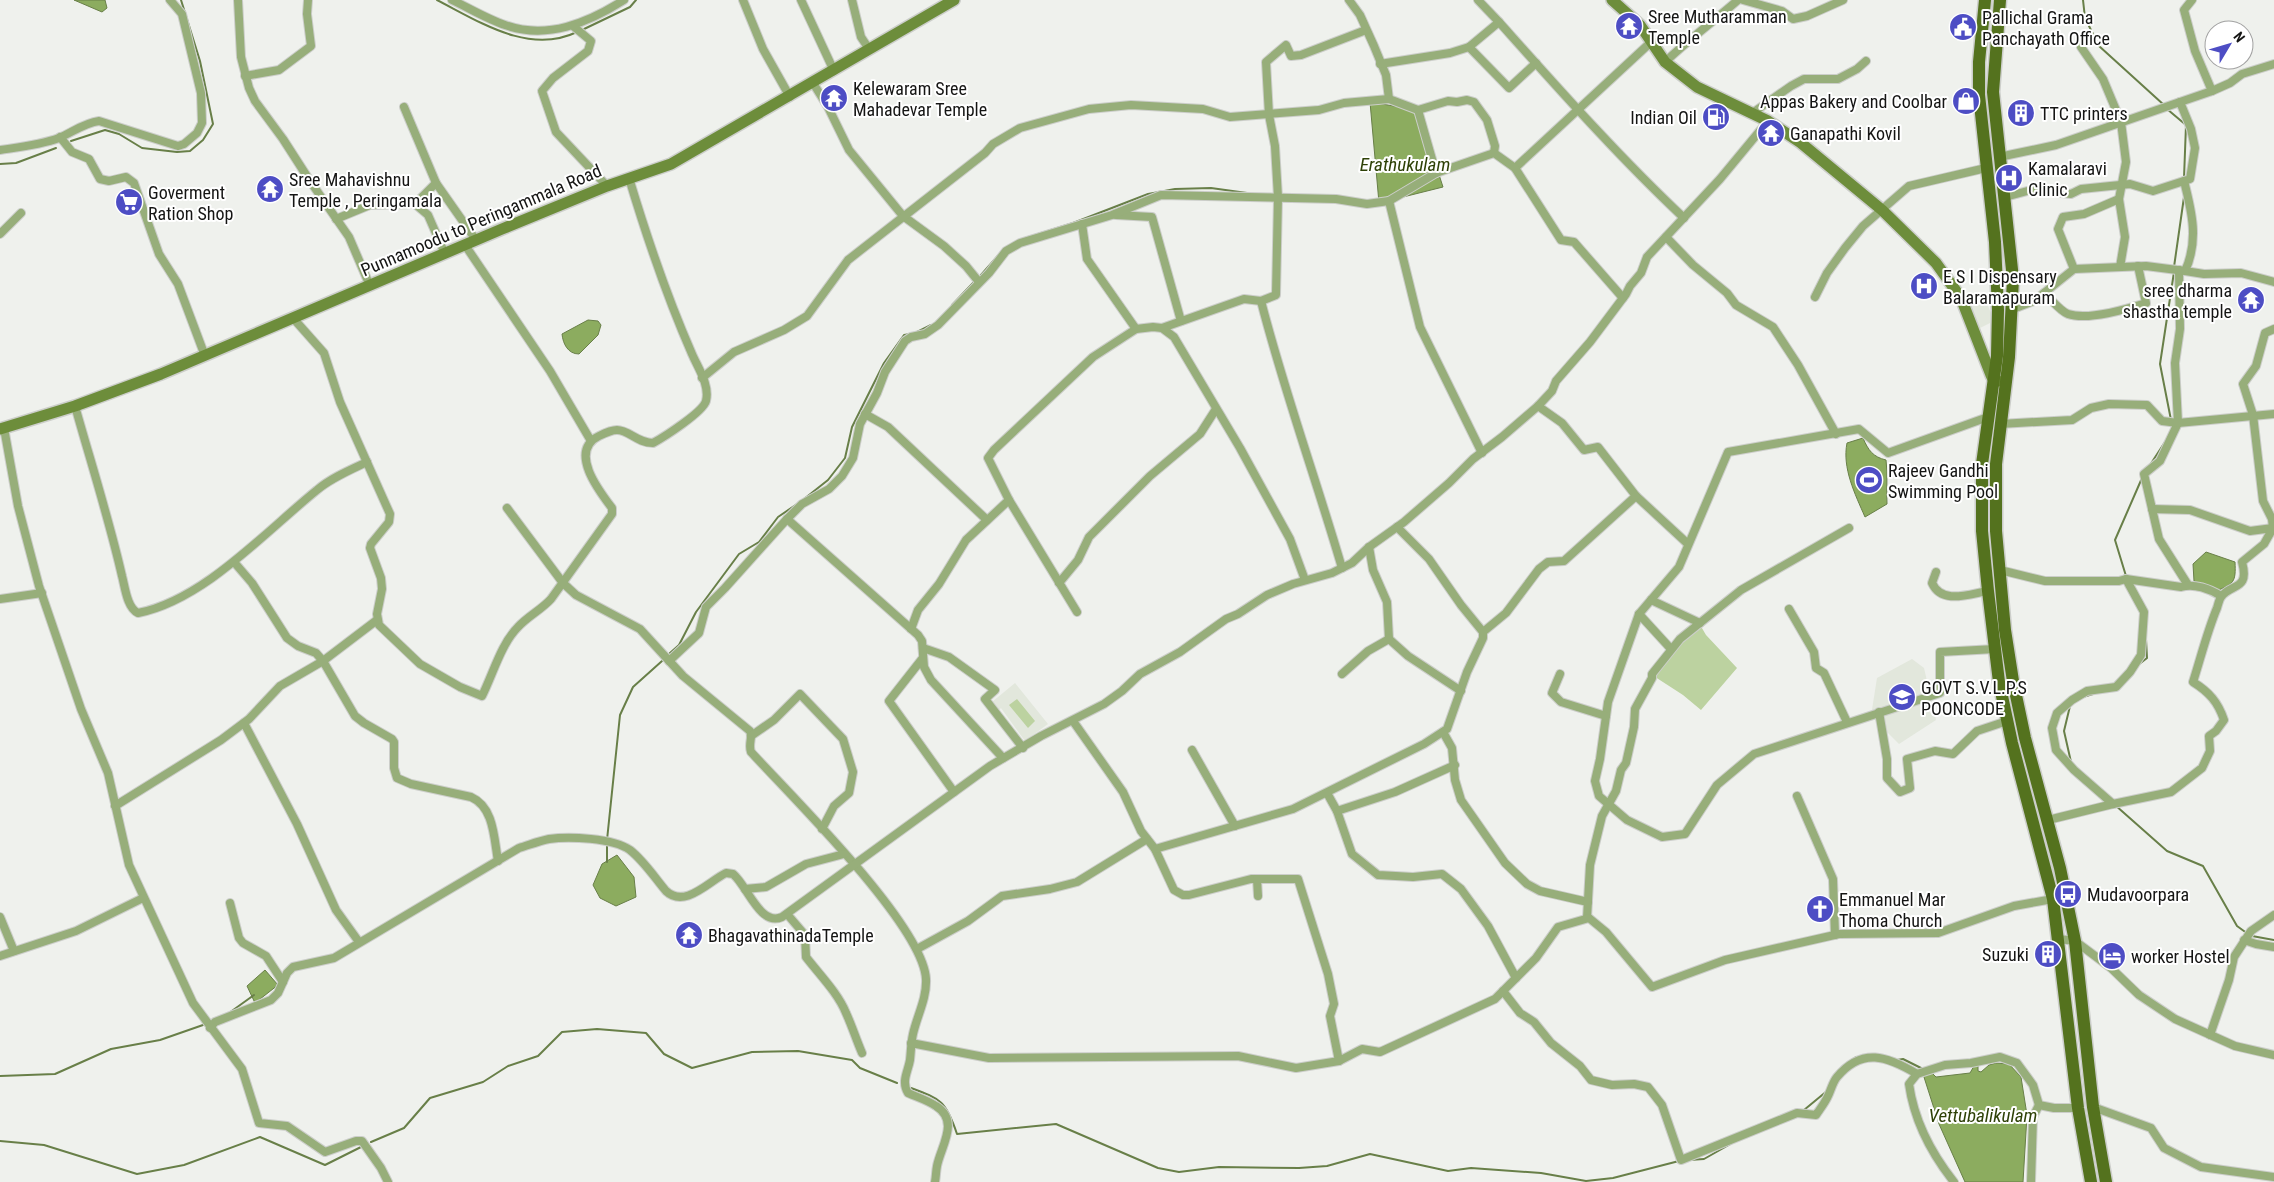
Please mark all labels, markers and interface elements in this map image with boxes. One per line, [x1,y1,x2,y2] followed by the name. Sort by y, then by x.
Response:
[1648,6,1787,48] place label: Sree Mutharamman Temple
[1982,7,2110,49] place label: Pallichal Grama Panchayath Office
[1614,11,1644,41] temple icon: Sree Mutharamman Temple
[1948,12,1978,42] public building icon: Pallichal Grama Panchayath Office
[2204,20,2254,70] north arrow
[2230,29,2248,45] text: N
[853,78,987,120] place label: Kelewaram Sree Mahadevar Temple
[819,83,849,113] temple icon: Kelewaram Sree Mahadevar Temple
[1951,86,1981,116] shop icon: Appas Bakery and Coolbar
[1760,91,1948,112] place label: Appas Bakery and Coolbar
[2006,98,2036,128] building icon: TTC printers
[1701,102,1731,132] fuel station icon: Indian Oil
[2040,103,2128,124] place label: TTC printers
[1630,107,1697,128] place label: Indian Oil
[1756,118,1786,148] temple icon: Ganapathi Kovil
[1790,123,1901,144] place label: Ganapathi Kovil
[1360,153,1450,176] water label: Erathukulam
[2028,158,2107,200] place label: Kamalaravi Clinic
[358,160,604,280] street label: Punnamoodu to Peringammala Road
[1994,163,2024,193] hospital icon: Kamalaravi Clinic
[289,169,442,211] place label: Sree Mahavishnu Temple , Peringamala
[255,174,285,204] temple icon: Sree Mahavishnu Temple , Peringamala
[148,182,234,224] place label: Goverment Ration Shop
[114,187,144,217] supermarket icon: Goverment Ration Shop
[1943,266,2057,308] place label: E S I Dispensary Balaramapuram
[1909,271,1939,301] hospital icon: E S I Dispensary Balaramapuram
[2123,280,2232,322] place label: sree dharma shastha temple
[2236,285,2266,315] temple icon: sree dharma shastha temple
[1888,460,1998,502] place label: Rajeev Gandhi Swimming Pool
[1854,465,1884,495] sports icon: Rajeev Gandhi Swimming Pool
[1921,677,2027,719] place label: GOVT S.V.L.P.S POONCODE
[1887,682,1917,712] school or university icon: GOVT S.V.L.P.S POONCODE
[2053,879,2083,909] bus stop icon: Mudavoorpara
[2087,884,2189,905] place label: Mudavoorpara
[1839,889,1946,931] place label: Emmanuel Mar Thoma Church
[1805,894,1835,924] church icon: Emmanuel Mar Thoma Church
[674,920,704,950] temple icon: BhagavathinadaTemple
[708,925,874,946] place label: BhagavathinadaTemple
[2033,939,2063,969] building icon: Suzuki
[2097,941,2127,971] hotel icon: worker Hostel
[1982,944,2029,965] place label: Suzuki
[2131,946,2230,967] place label: worker Hostel
[1929,1104,2037,1127] water label: Vettubalikulam

